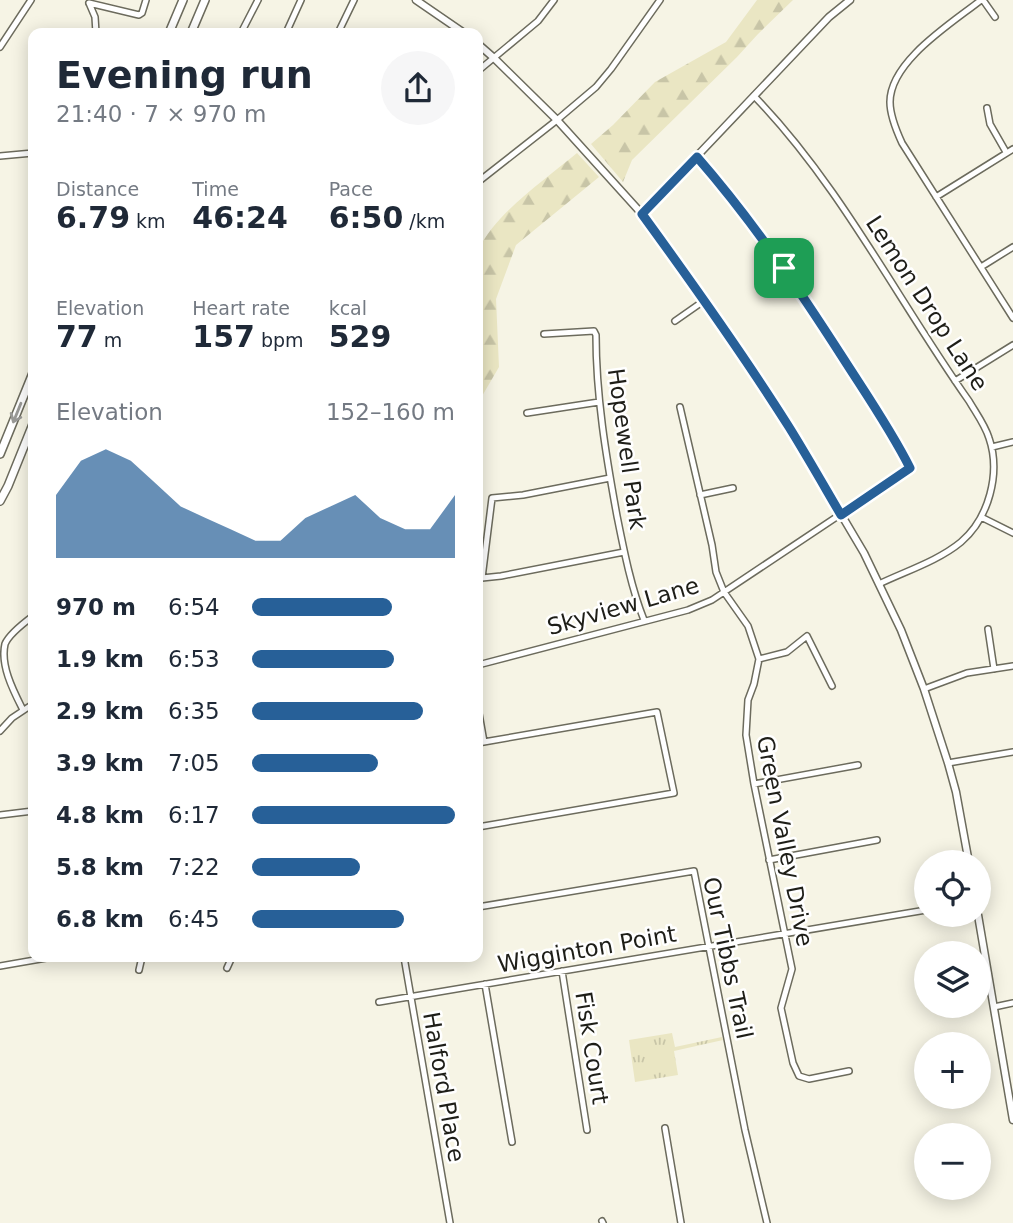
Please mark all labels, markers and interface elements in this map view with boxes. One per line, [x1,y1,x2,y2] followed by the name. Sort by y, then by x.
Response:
[381,51,455,125] button: share
[56,53,313,97] text: Evening run
[56,101,266,127] text: 21:40 · 7 × 970 m
[56,178,139,200] text: Distance
[192,178,239,200] text: Time
[329,178,373,200] text: Pace
[56,200,130,235] text: 6.79
[192,200,288,235] text: 46:24
[329,200,403,235] text: 6:50
[130,210,166,232] text: km
[403,210,445,232] text: /km
[861,211,993,395] street label: Lemon Drop Lane
[754,238,814,298] pin
[765,249,803,287] icon: arrive
[56,297,144,319] text: Elevation
[192,297,290,319] text: Heart rate
[329,297,367,319] text: kcal
[56,319,98,354] text: 77
[192,319,255,354] text: 157
[329,319,391,354] text: 529
[98,329,122,351] text: m
[255,329,304,351] text: bpm
[603,367,651,532] street label: Hopewell Park
[56,399,163,425] text: Elevation
[326,399,455,425] text: 152–160 m
[9,402,22,424] one-way arrow
[544,572,702,640] street label: Skyview Lane
[56,594,136,620] text: 970 m
[168,594,220,620] text: 6:54
[56,646,144,672] text: 1.9 km
[168,646,220,672] text: 6:53
[56,698,144,724] text: 2.9 km
[168,698,220,724] text: 6:35
[752,733,818,949] street label: Green Valley Drive
[56,750,144,776] text: 3.9 km
[168,750,220,776] text: 7:05
[56,802,144,828] text: 4.8 km
[168,802,220,828] text: 6:17
[914,850,991,1200] map controls
[914,850,991,927] button: locate
[56,854,144,880] text: 5.8 km
[168,854,220,880] text: 7:22
[698,875,758,1041] street label: Our Tibbs Trail
[56,906,144,932] text: 6.8 km
[168,906,220,932] text: 6:45
[496,920,678,978] street label: Wigginton Point
[914,941,991,1018] button: layers
[570,990,614,1106] street label: Fisk Court
[418,1010,470,1164] street label: Halford Place
[914,1032,991,1109] button: +
[914,1123,991,1200] button: −

